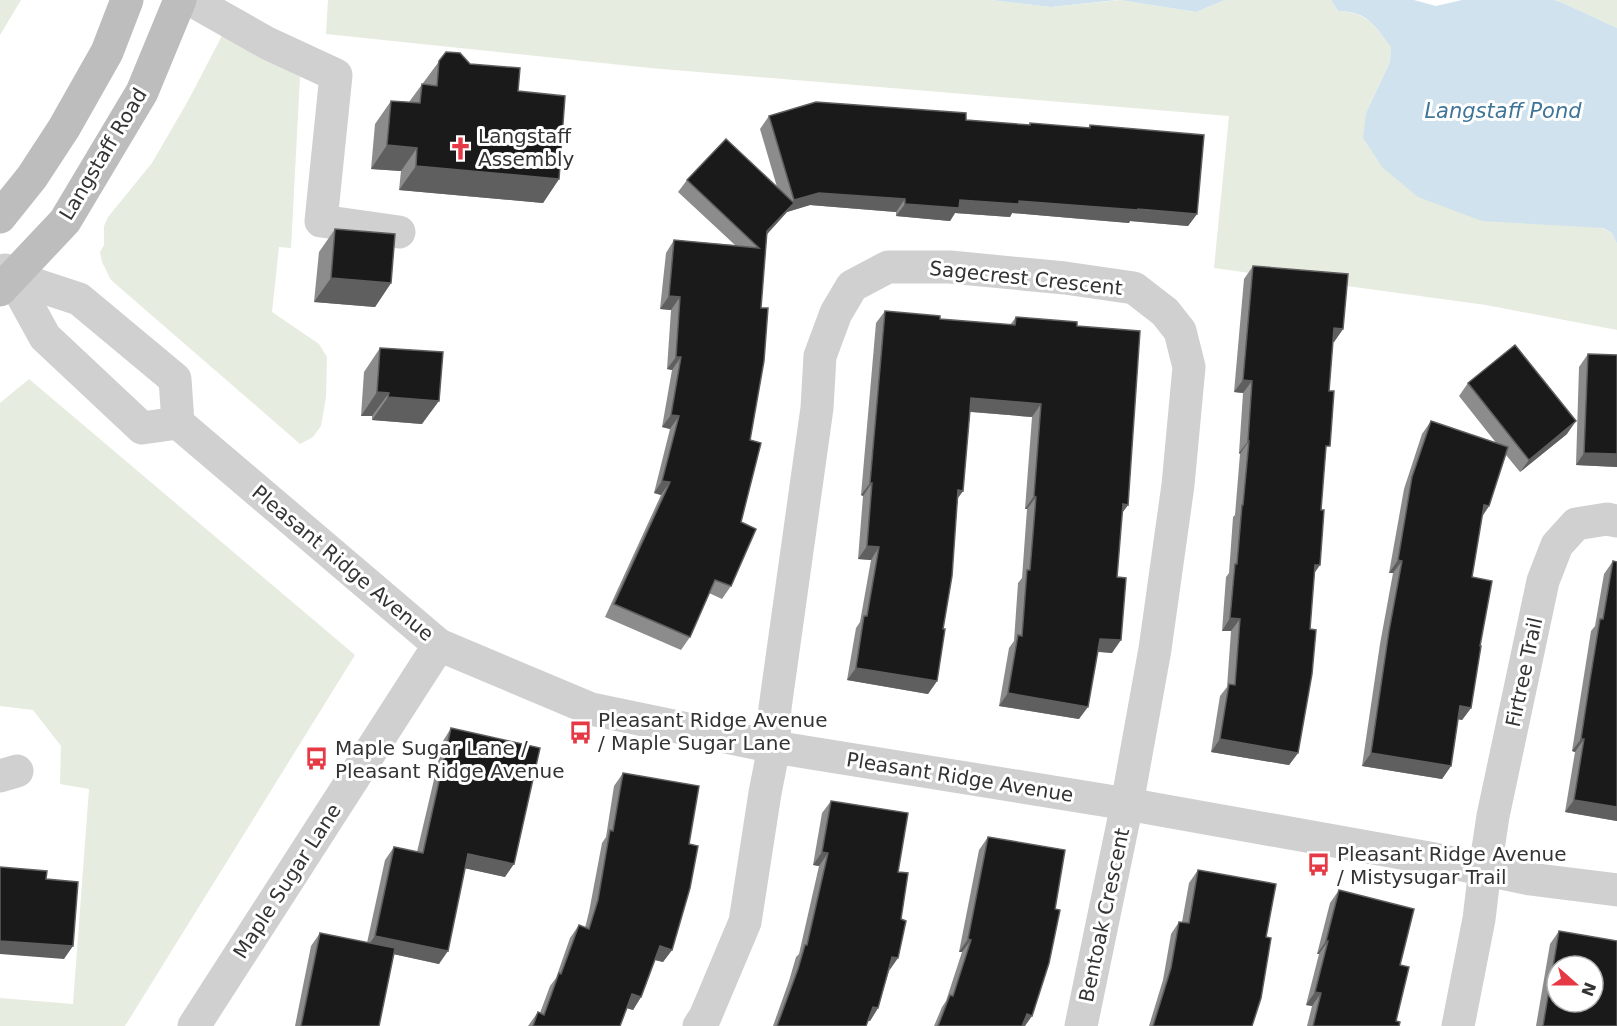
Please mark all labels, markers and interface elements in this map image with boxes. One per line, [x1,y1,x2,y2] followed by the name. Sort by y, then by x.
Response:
[54,84,152,224] street label: Langstaff Road
[1424,99,1582,123] water label: Langstaff Pond
[478,124,575,171] place label: Langstaff Assembly
[447,135,473,161] church icon: Langstaff Assembly
[928,256,1124,300] street label: Sagecrest Crescent
[247,480,439,646] street label: Pleasant Ridge Avenue
[1501,615,1547,729] street label: Firtree Trail
[598,708,828,755] place label: Pleasant Ridge Avenue / Maple Sugar Lane
[567,719,593,745] bus stop icon: Pleasant Ridge Avenue / Maple Sugar Lane
[335,736,565,783] place label: Maple Sugar Lane / Pleasant Ridge Avenue
[304,746,330,772] bus stop icon: Maple Sugar Lane / Pleasant Ridge Avenue
[845,747,1075,807] street label: Pleasant Ridge Avenue
[228,799,346,963] street label: Maple Sugar Lane
[1074,826,1134,1004] street label: Bentoak Crescent
[1337,842,1567,889] place label: Pleasant Ridge Avenue / Mistysugar Trail
[1306,852,1332,878] bus stop icon: Pleasant Ridge Avenue / Mistysugar Trail
[1545,954,1605,1014] north arrow
[1577,980,1600,999] text: N

